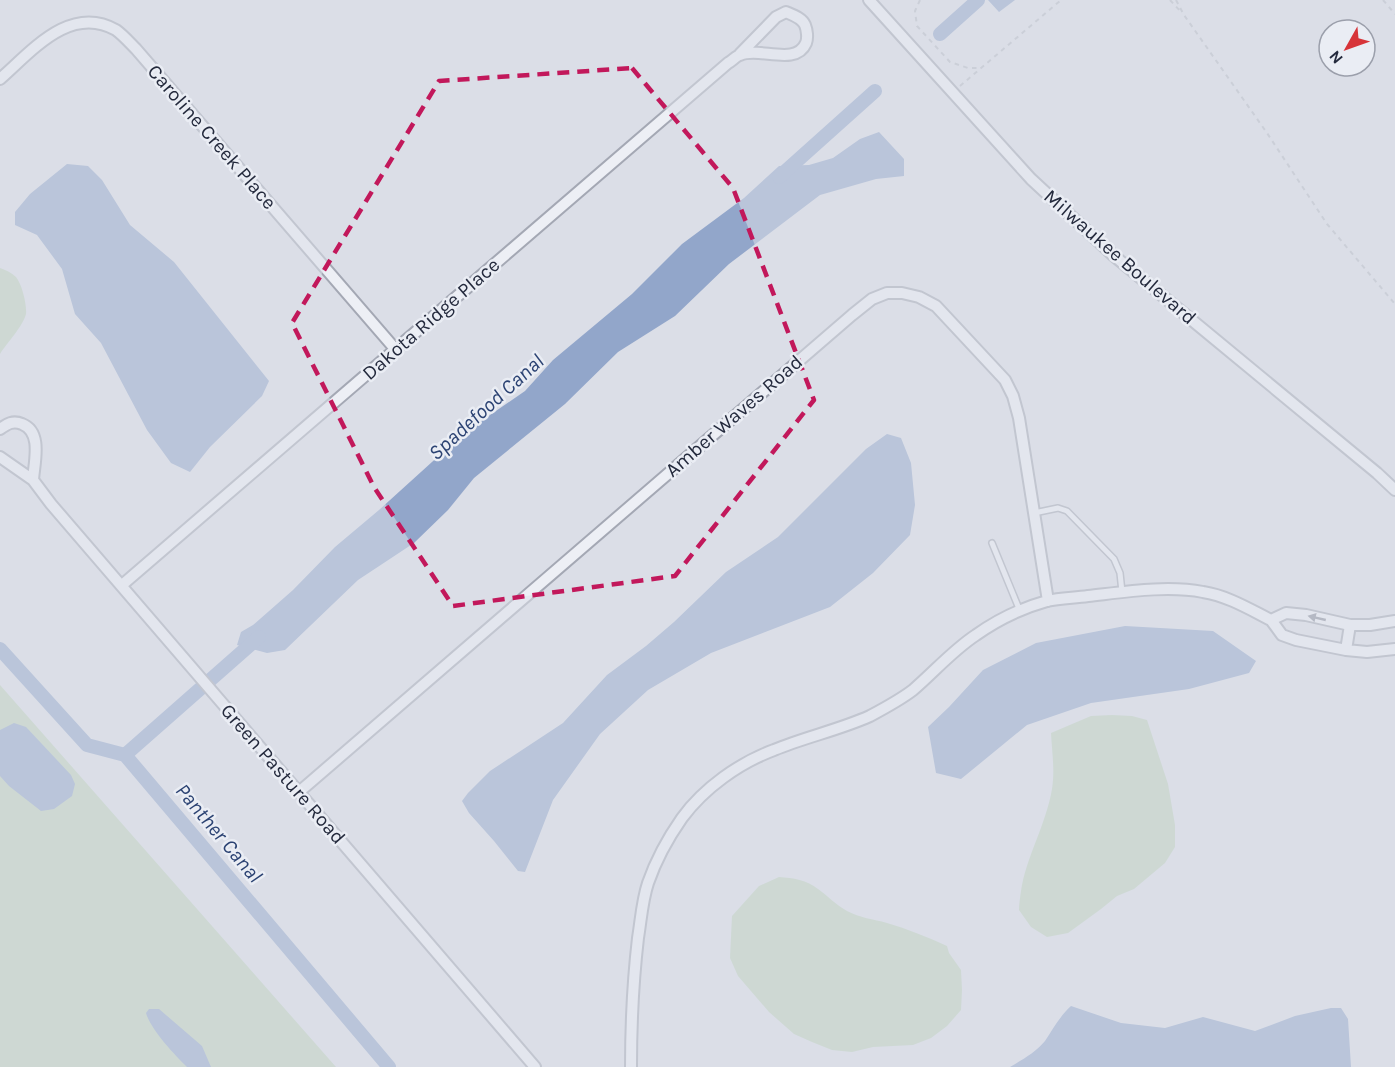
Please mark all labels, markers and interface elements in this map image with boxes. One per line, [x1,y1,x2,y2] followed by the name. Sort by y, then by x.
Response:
[1317,18,1377,78] north arrow
[1325,47,1347,68] text: N
[143,60,281,214] street label: Caroline Creek Place
[1039,185,1201,329] street label: Milwaukee Boulevard
[358,253,504,385] street label: Dakota Ridge Place
[424,349,548,465] water label: Spadefood Canal
[661,350,807,482] street label: Amber Waves Road
[1307,612,1326,622] one-way arrow
[216,699,350,849] street label: Green Pasture Road
[171,779,267,887] water label: Panther Canal

